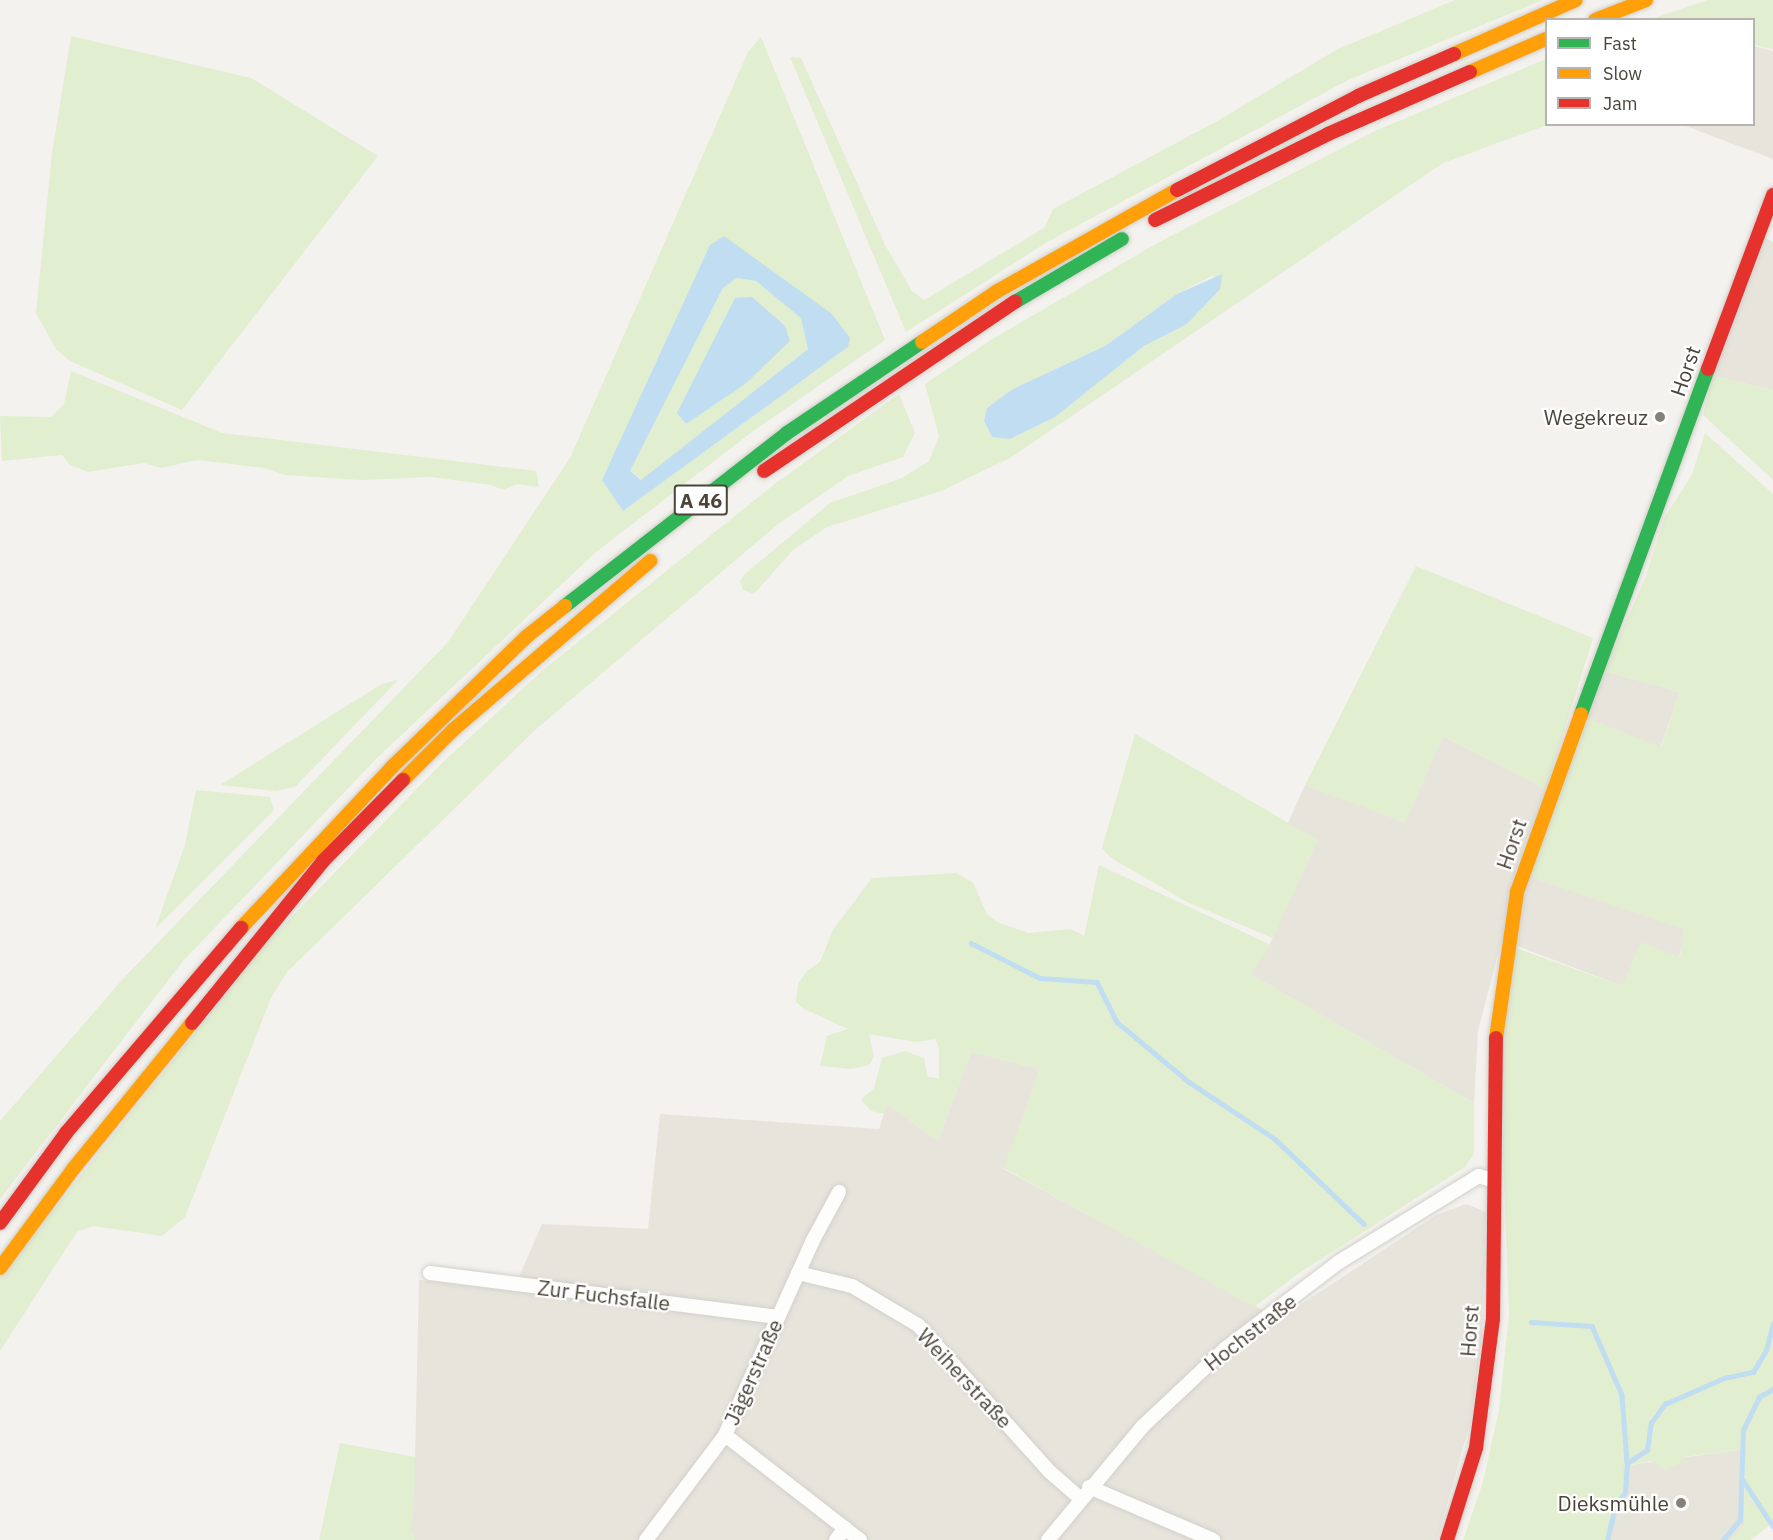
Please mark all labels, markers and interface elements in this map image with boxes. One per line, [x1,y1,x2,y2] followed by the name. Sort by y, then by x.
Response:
[1545,18,1755,126] legend
[1603,32,1637,55] text: Fast
[1603,62,1642,85] text: Slow
[1603,92,1638,115] text: Jam
[1665,342,1705,400] street label: Horst
[1544,404,1648,430] place label: Wegekreuz
[1653,410,1667,424] marker: Wegekreuz
[672,483,730,517] road number: A 46
[1491,815,1531,873] street label: Horst
[536,1274,672,1316] street label: Zur Fuchsfalle
[1199,1288,1301,1376] street label: Hochstraße
[1455,1304,1483,1358] street label: Horst
[718,1315,788,1429] street label: Jägerstraße
[912,1323,1018,1433] street label: Weiherstraße
[1558,1490,1669,1516] place label: Dieksmühle
[1674,1496,1688,1510] marker: Dieksmühle

